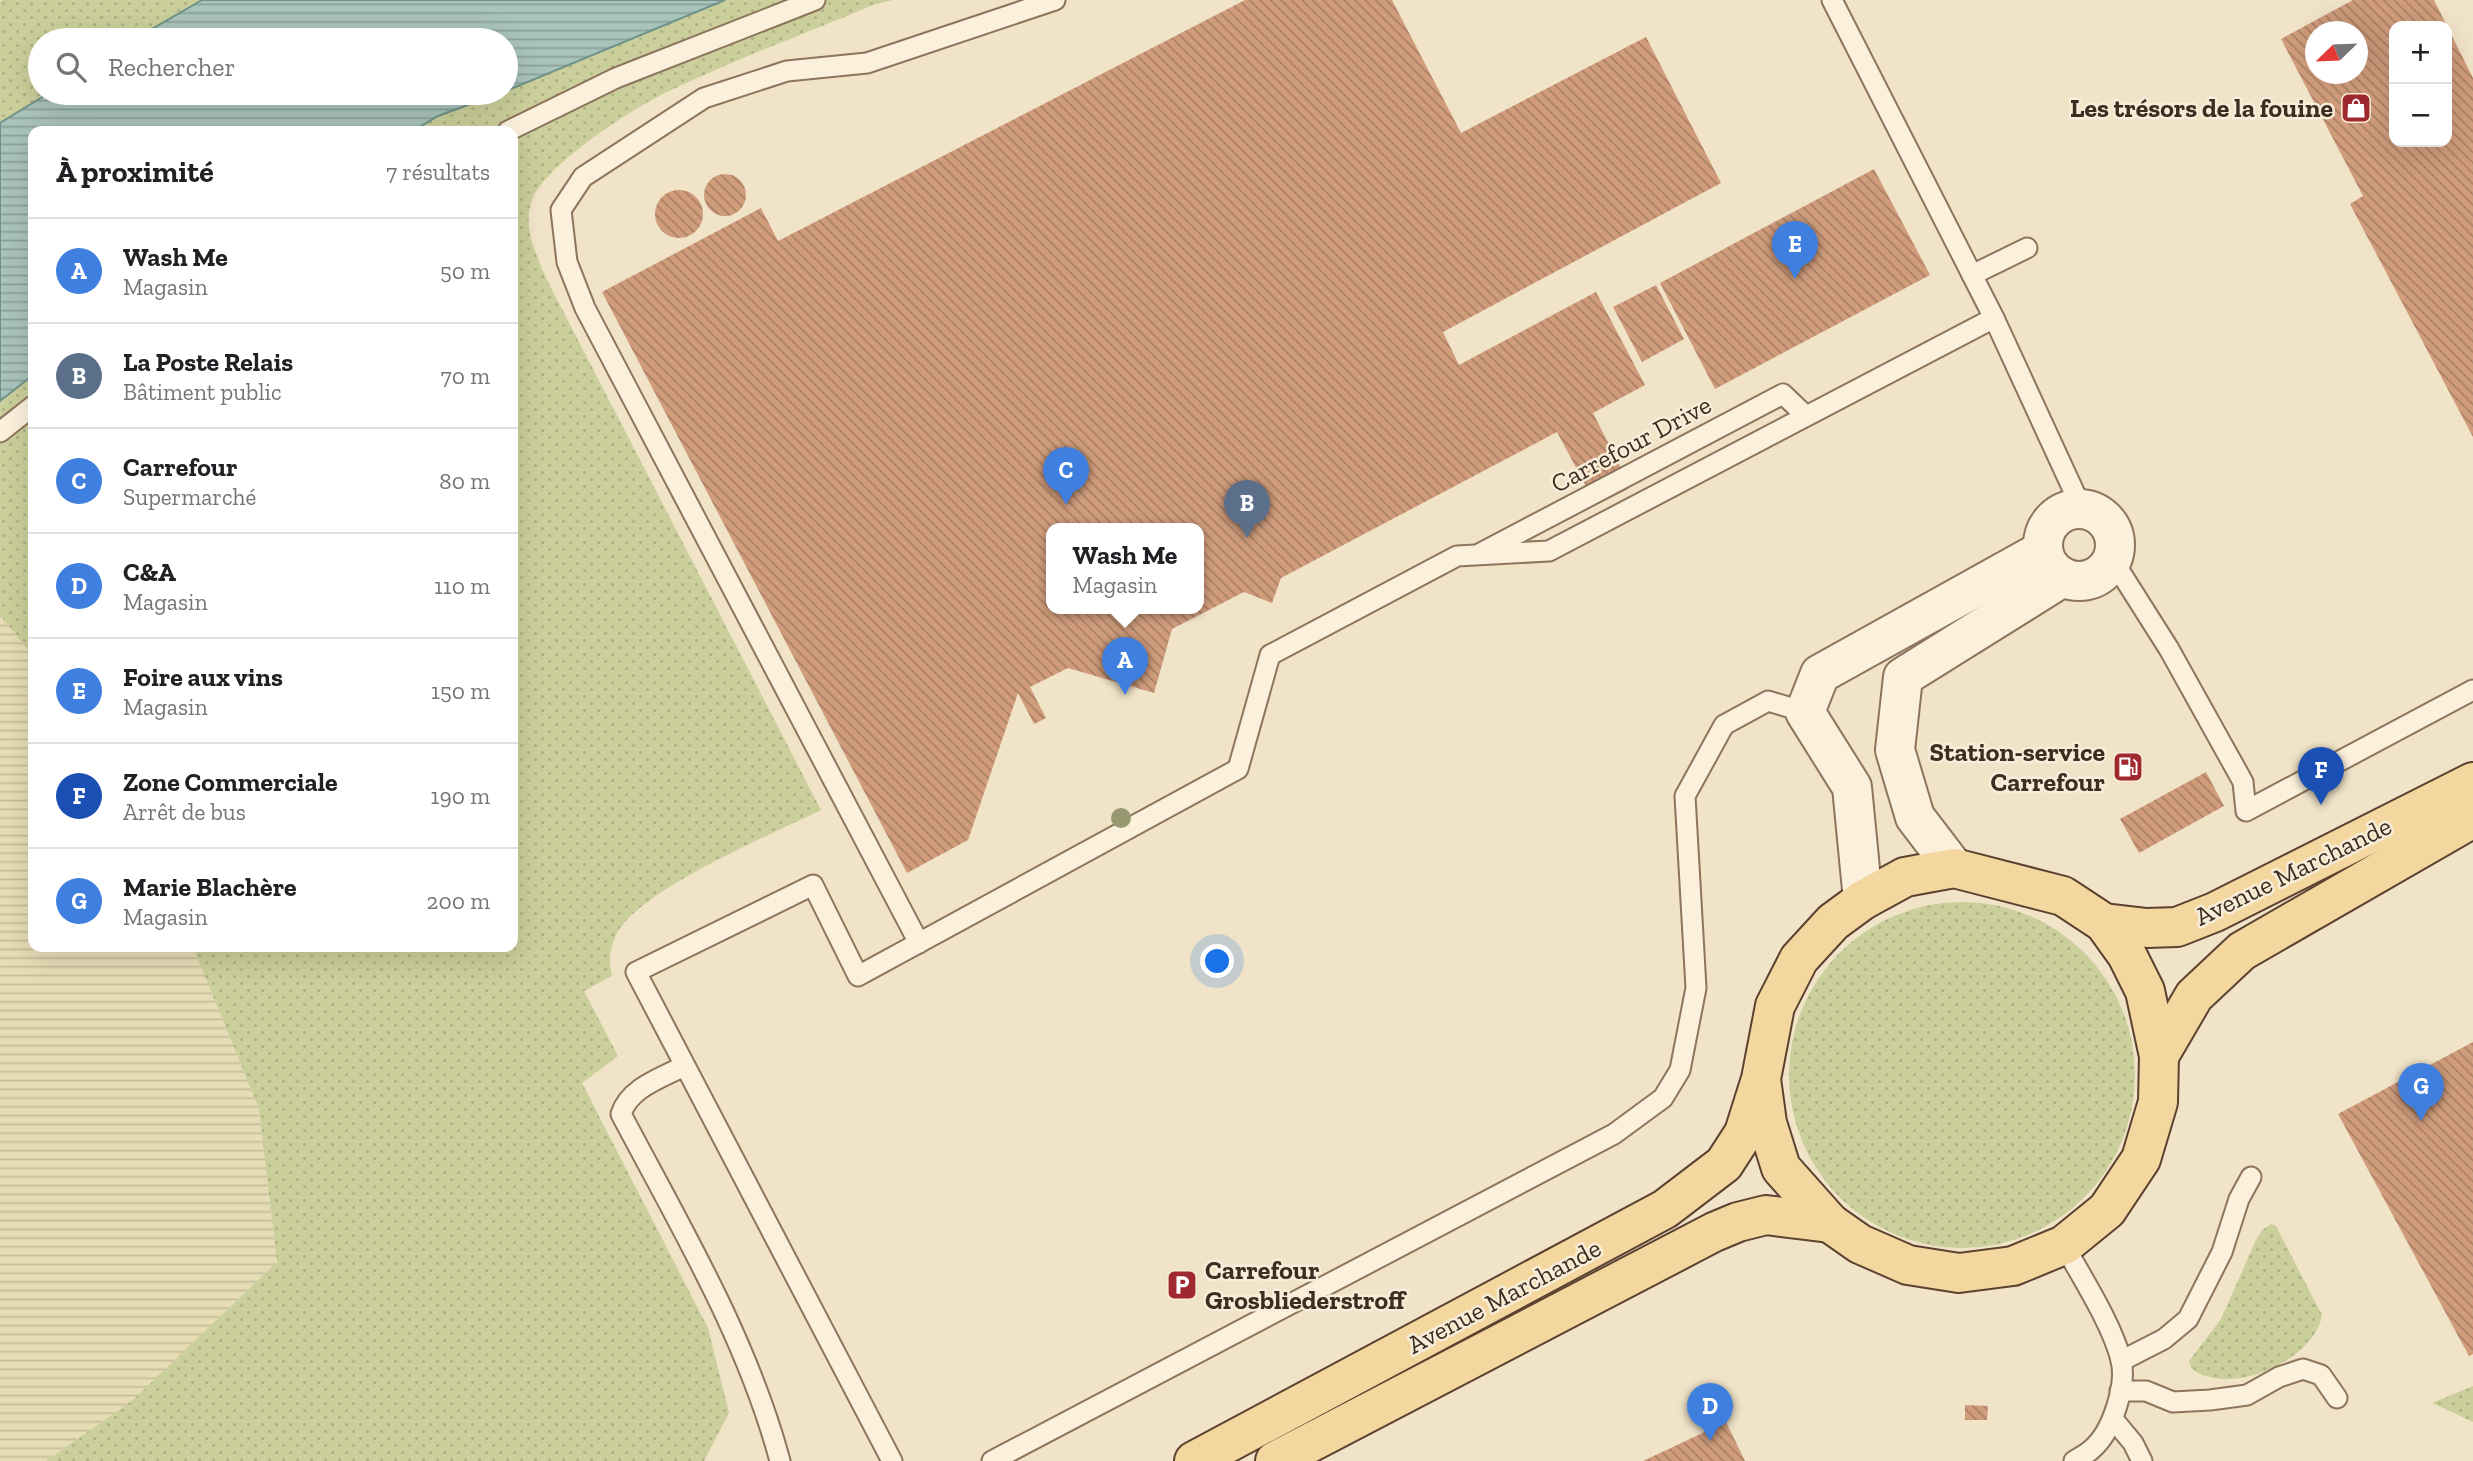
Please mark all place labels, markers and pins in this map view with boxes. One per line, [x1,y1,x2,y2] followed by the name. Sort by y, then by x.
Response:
[2339,91,2373,125] shop icon: Les trésors de la fouine
[2070,92,2333,124] place label: Les trésors de la fouine
[1772,221,1818,279] pin: E
[1043,447,1089,505] pin: C
[1224,480,1270,538] pin: B
[1102,637,1148,695] pin: A
[1930,736,2105,798] place label: Station-service Carrefour
[2298,747,2344,805] pin: F
[2111,750,2145,784] fuel station icon: Station-service Carrefour
[2398,1063,2444,1121] pin: G
[1205,1254,1407,1316] place label: Carrefour Grosbliederstroff
[1165,1268,1199,1302] parking icon: Carrefour Grosbliederstroff
[1687,1383,1733,1441] pin: D

